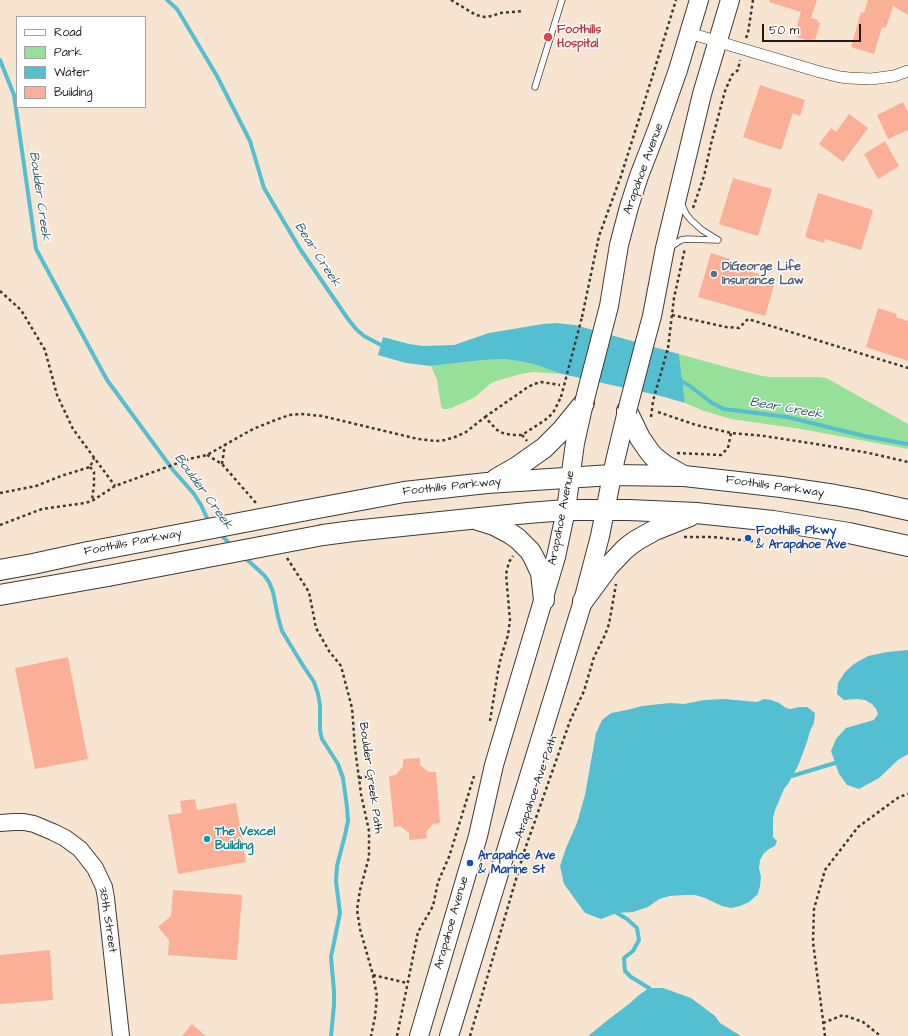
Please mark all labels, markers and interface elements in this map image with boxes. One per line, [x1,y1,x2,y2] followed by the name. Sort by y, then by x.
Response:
[16,16,146,108] legend
[764,16,863,42] scale bar
[769,22,799,39] text: 50 m
[557,23,601,51] place label: Foothills Hospital
[54,24,82,41] text: Road
[542,31,554,43] marker: Foothills Hospital
[54,44,82,61] text: Park
[54,64,89,81] text: Water
[54,84,92,101] text: Building
[621,121,667,217] street label: Arapahoe Avenue
[25,150,53,242] water label: Boulder Creek
[290,220,344,290] water label: Bear Creek
[722,260,804,288] place label: DiGeorge Life Insurance Law
[709,269,719,279] marker: DiGeorge Life Insurance Law
[748,395,824,423] water label: Bear Creek
[170,451,236,533] water label: Boulder Creek
[546,469,578,567] street label: Arapahoe Avenue
[725,473,825,501] street label: Foothills Parkway
[402,475,502,499] street label: Foothills Parkway
[756,524,846,552] place label: Foothills Pkwy & Arapahoe Ave
[83,526,183,560] street label: Foothills Parkway
[743,533,753,543] marker: Foothills Pkwy & Arapahoe Ave
[355,721,385,835] street label: Boulder Creek Path
[513,734,561,840] street label: Arapahoe Ave Path
[215,825,275,853] place label: The Vexcel Building
[202,834,212,844] marker: The Vexcel Building
[478,849,556,877] place label: Arapahoe Ave & Marine St
[465,858,475,868] marker: Arapahoe Ave & Marine St
[432,875,472,971] street label: Arapahoe Avenue
[95,886,119,954] street label: 38th Street

